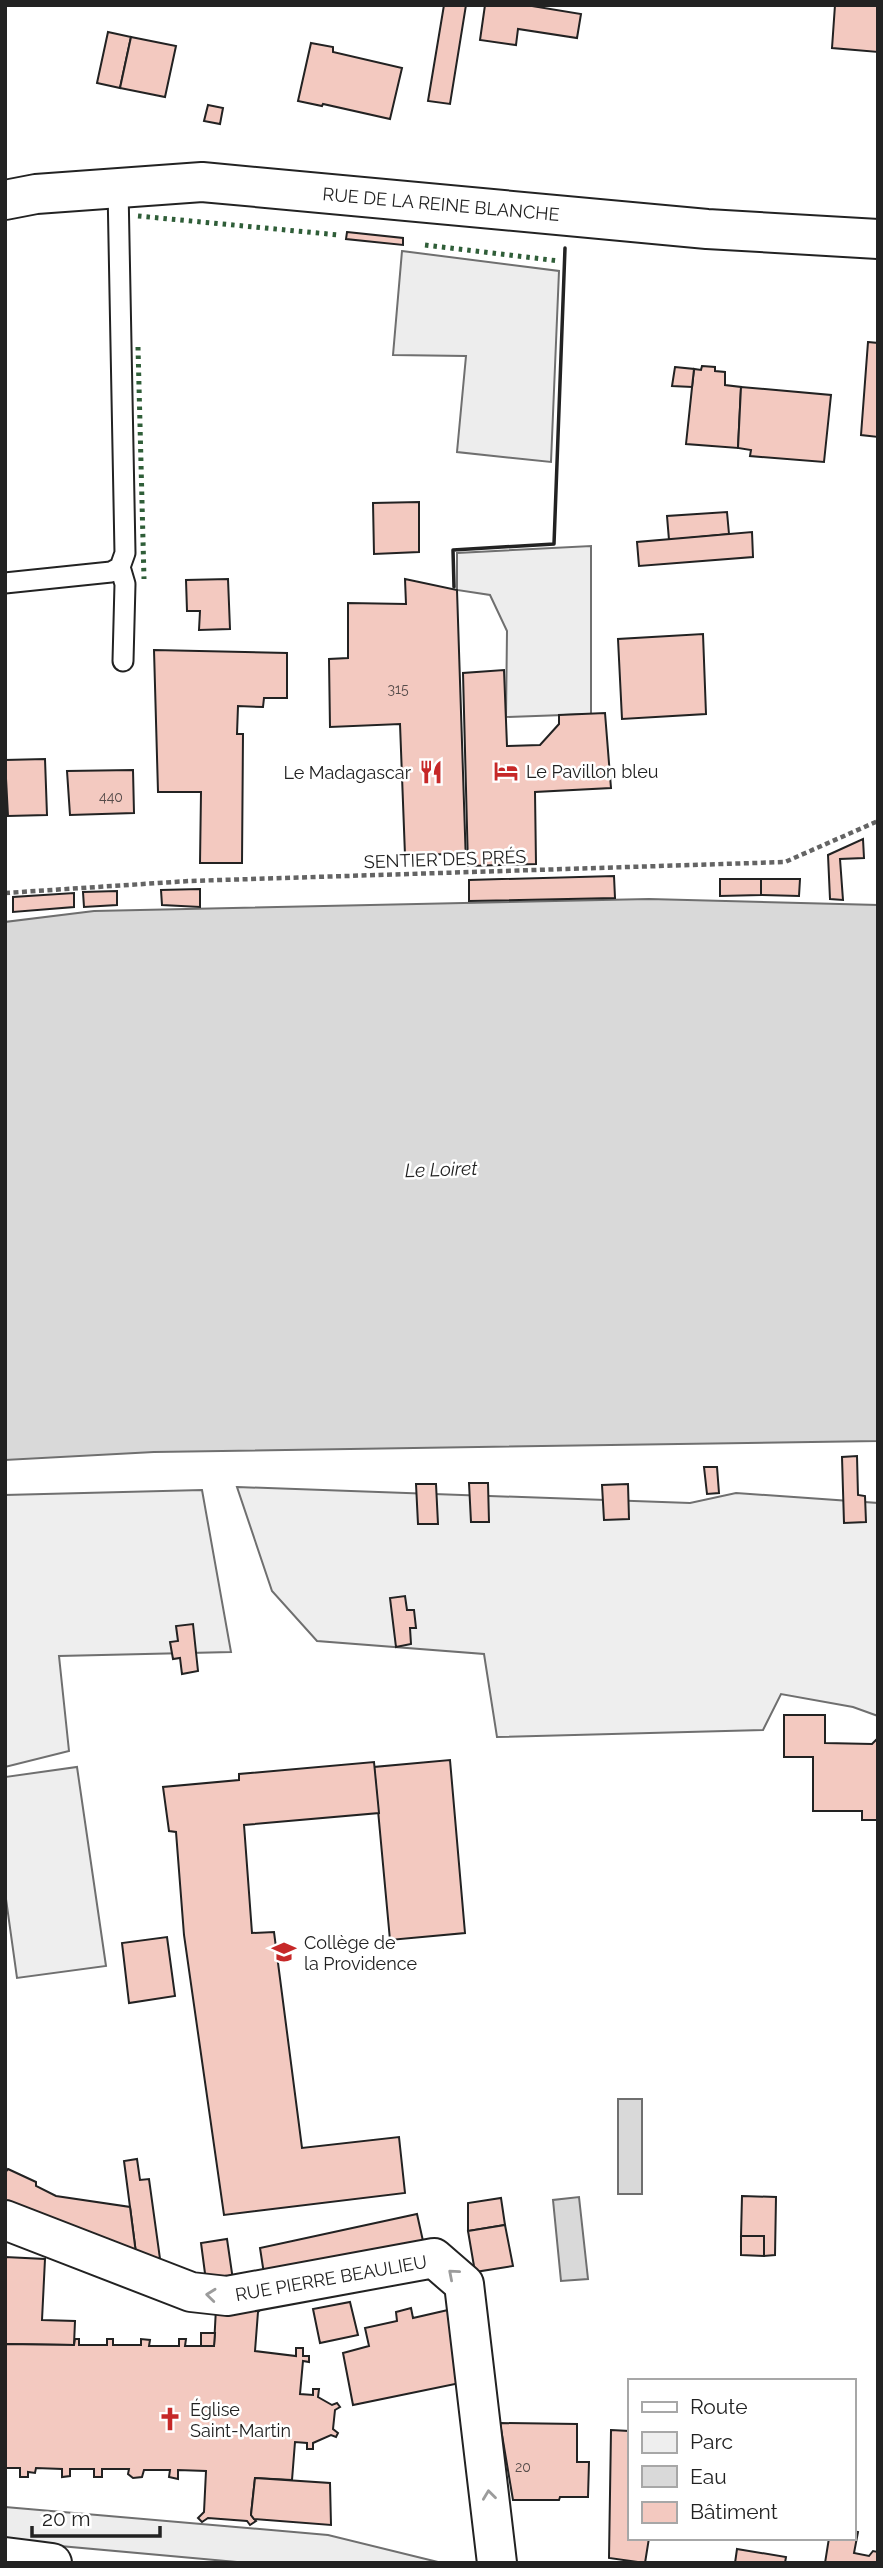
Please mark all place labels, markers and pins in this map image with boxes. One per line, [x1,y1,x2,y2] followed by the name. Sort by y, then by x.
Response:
[492,757,520,785] hotel icon: Le Pavillon bleu
[417,758,445,786] restaurant icon: Le Madagascar
[526,761,658,782] place label: Le Pavillon bleu
[283,762,412,783] place label: Le Madagascar
[304,1932,417,1974] place label: Collège de la Providence
[270,1938,298,1966] school or university icon: Collège de la Providence
[190,2398,291,2441] place label: Église Saint-Martin
[156,2405,184,2433] church icon: Église Saint-Martin

